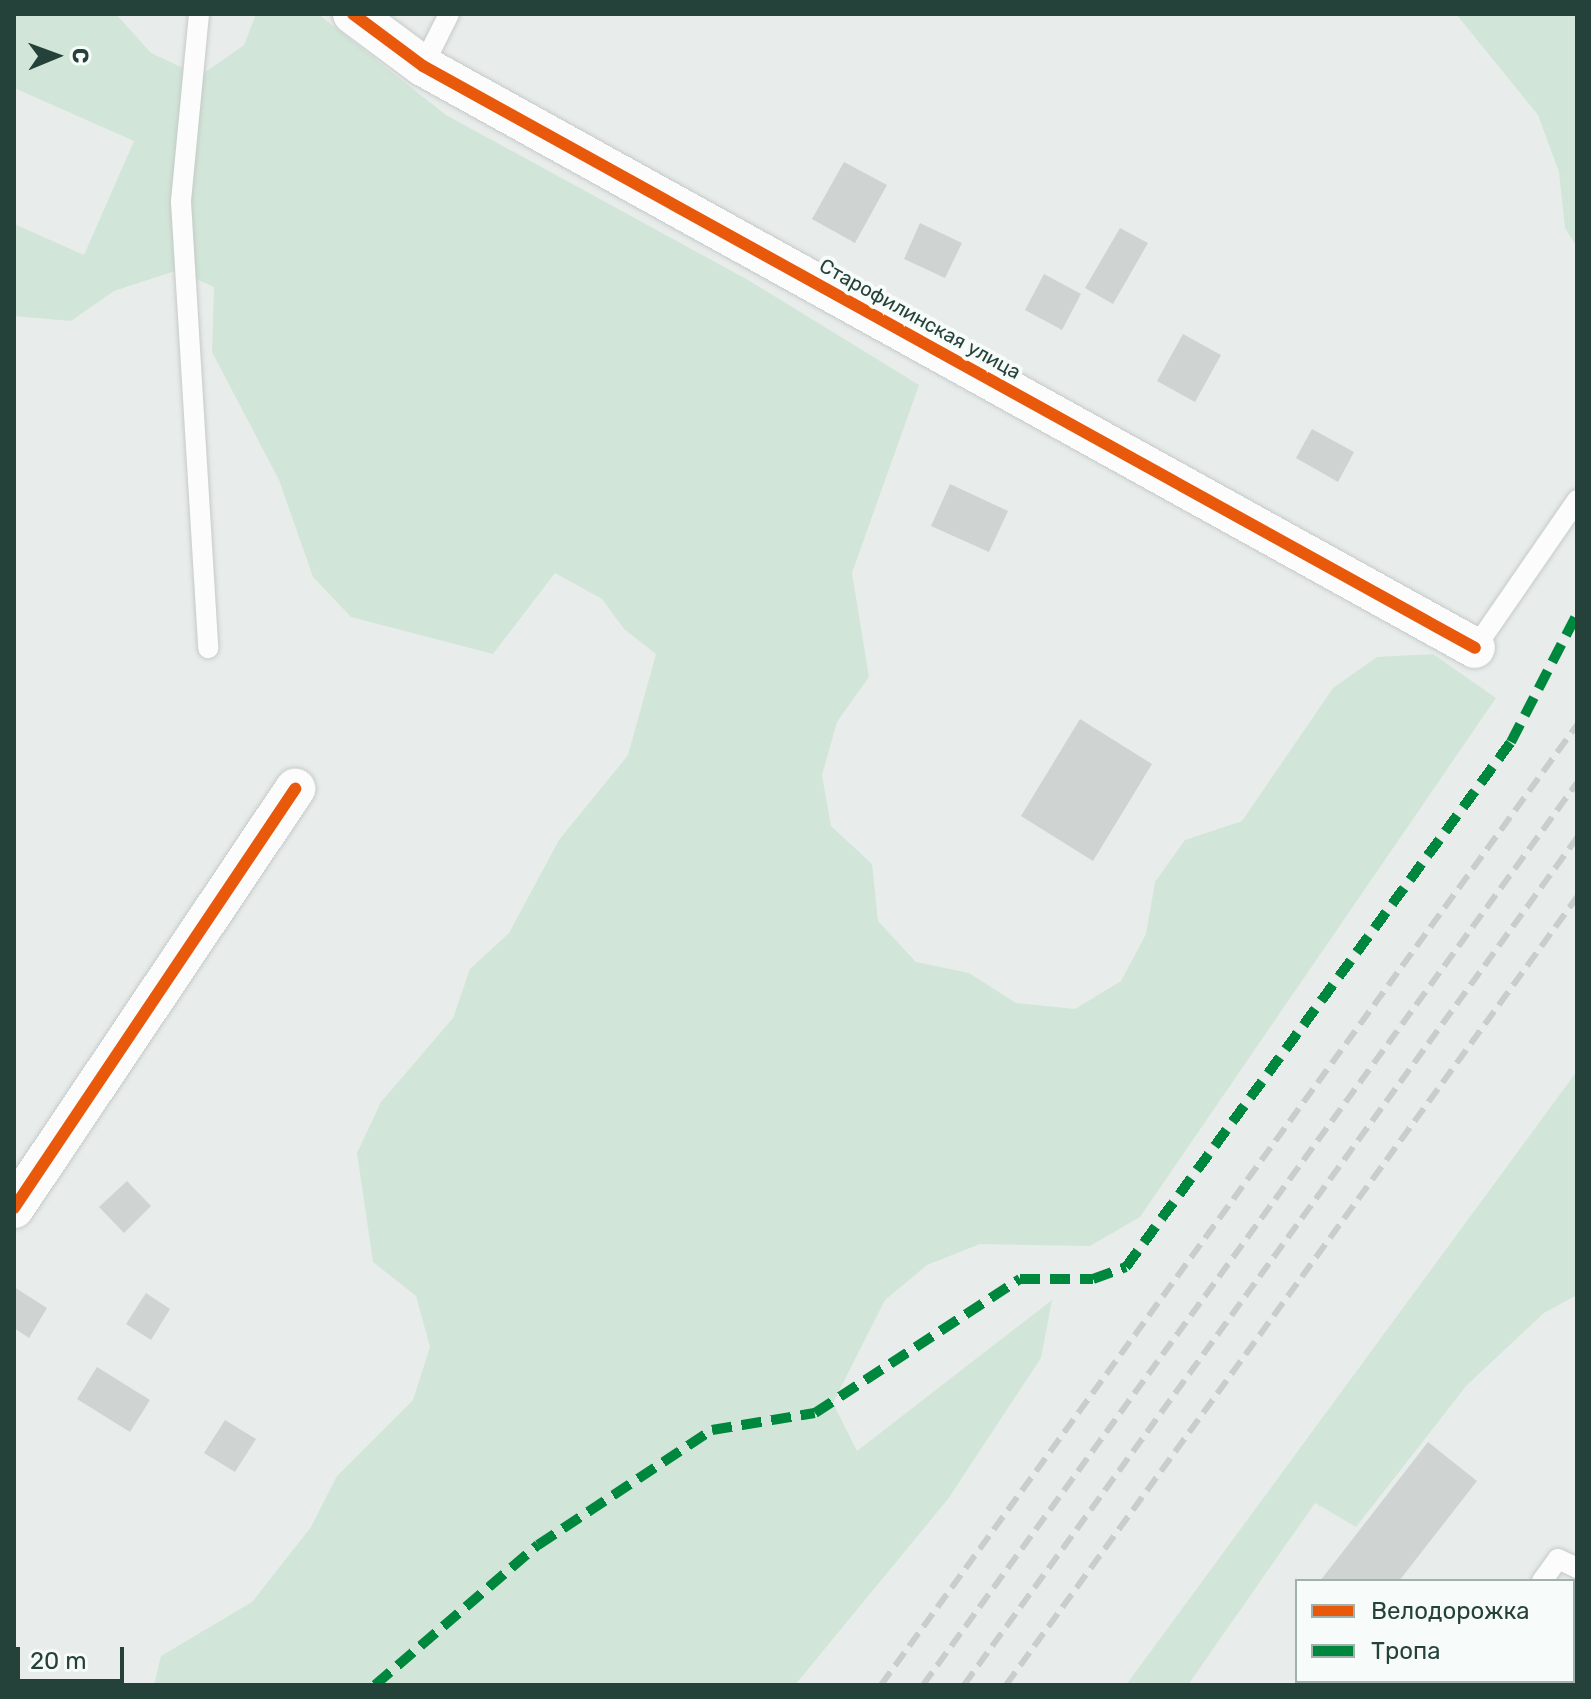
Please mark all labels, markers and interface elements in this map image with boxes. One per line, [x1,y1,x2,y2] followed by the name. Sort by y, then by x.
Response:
[16,16,96,96] north arrow
[67,48,94,64] text: С
[815,254,1025,384] street label: Старофилинская улица
[1295,1579,1575,1683] legend
[1371,1597,1530,1625] text: Велодорожка
[20,1631,128,1681] scale bar
[1371,1637,1440,1665] text: Тропа
[30,1647,87,1675] text: 20 m

